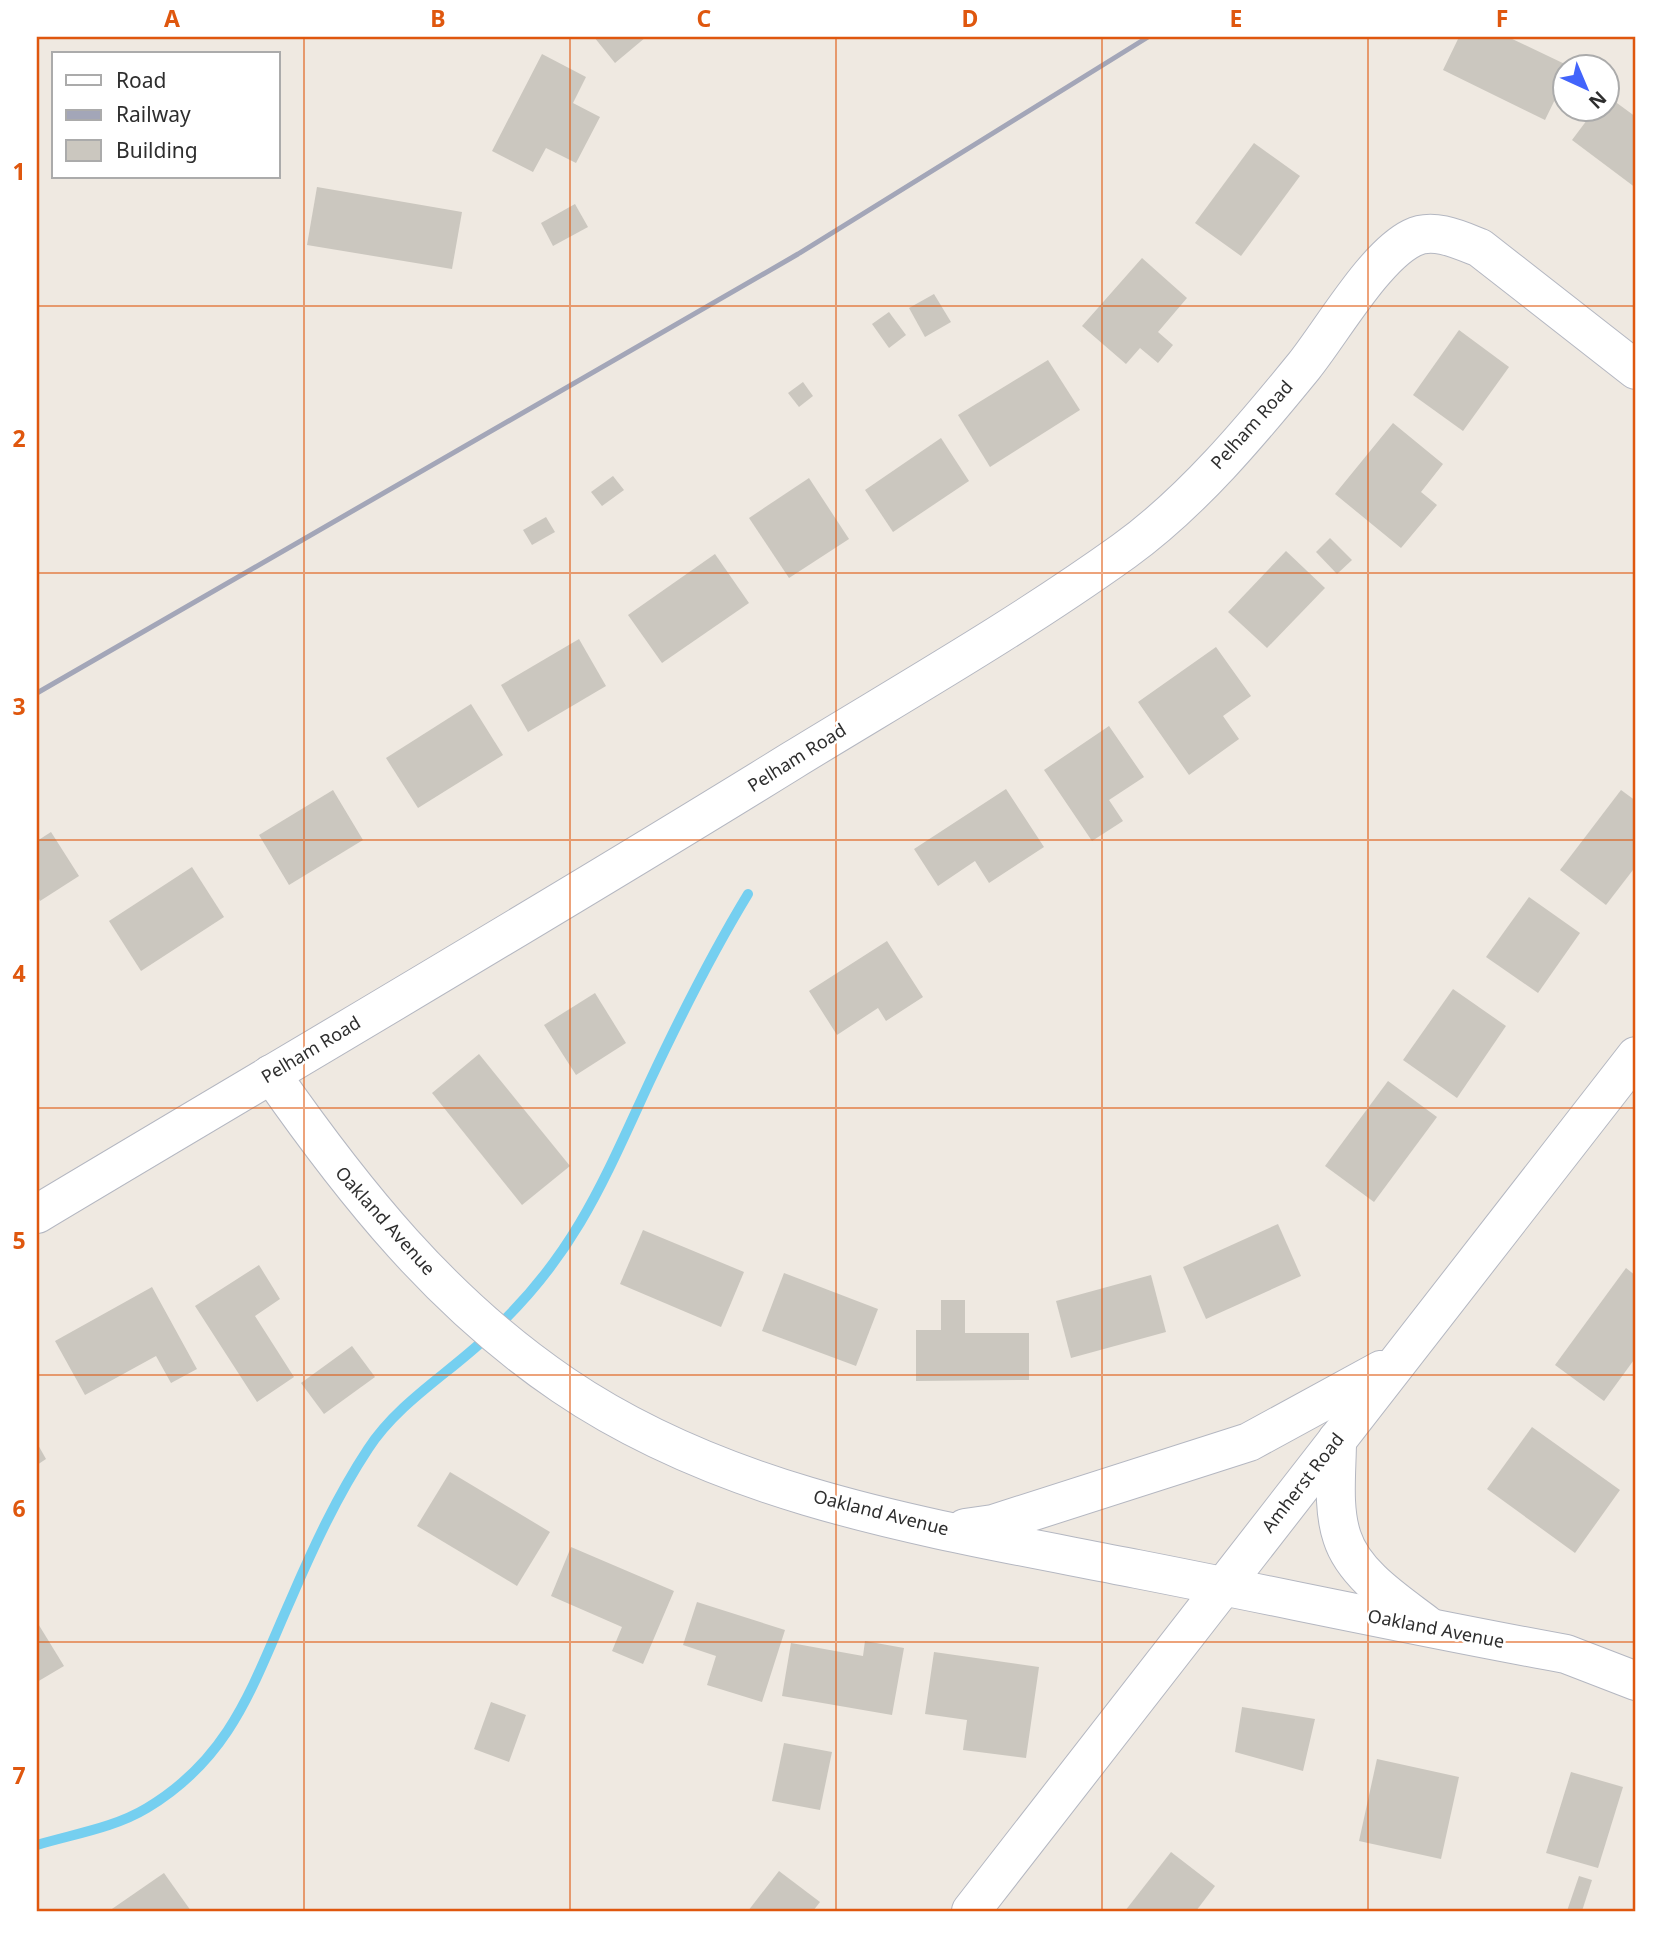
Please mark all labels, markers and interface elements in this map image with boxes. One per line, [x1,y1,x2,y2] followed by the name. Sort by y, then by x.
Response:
[164,2,180,34] text: A
[430,2,446,34] text: B
[697,2,712,34] text: C
[962,2,978,34] text: D
[1230,2,1242,34] text: E
[1496,2,1508,34] text: F
[52,52,280,178] legend
[1550,52,1620,122] north arrow
[116,66,166,94] text: Road
[1583,86,1612,115] text: N
[116,100,191,128] text: Railway
[116,136,198,164] text: Building
[12,155,26,187] text: 1
[1205,375,1298,474] street label: Pelham Road
[12,422,26,454] text: 2
[12,690,26,722] text: 3
[743,717,850,797] street label: Pelham Road
[12,957,26,989] text: 4
[256,1010,365,1088] street label: Pelham Road
[330,1161,441,1280] street label: Oakland Avenue
[12,1224,26,1256] text: 5
[1256,1428,1349,1537] street label: Amherst Road
[811,1484,951,1540] street label: Oakland Avenue
[12,1492,26,1524] text: 6
[1366,1603,1507,1653] street label: Oakland Avenue
[12,1759,26,1791] text: 7

